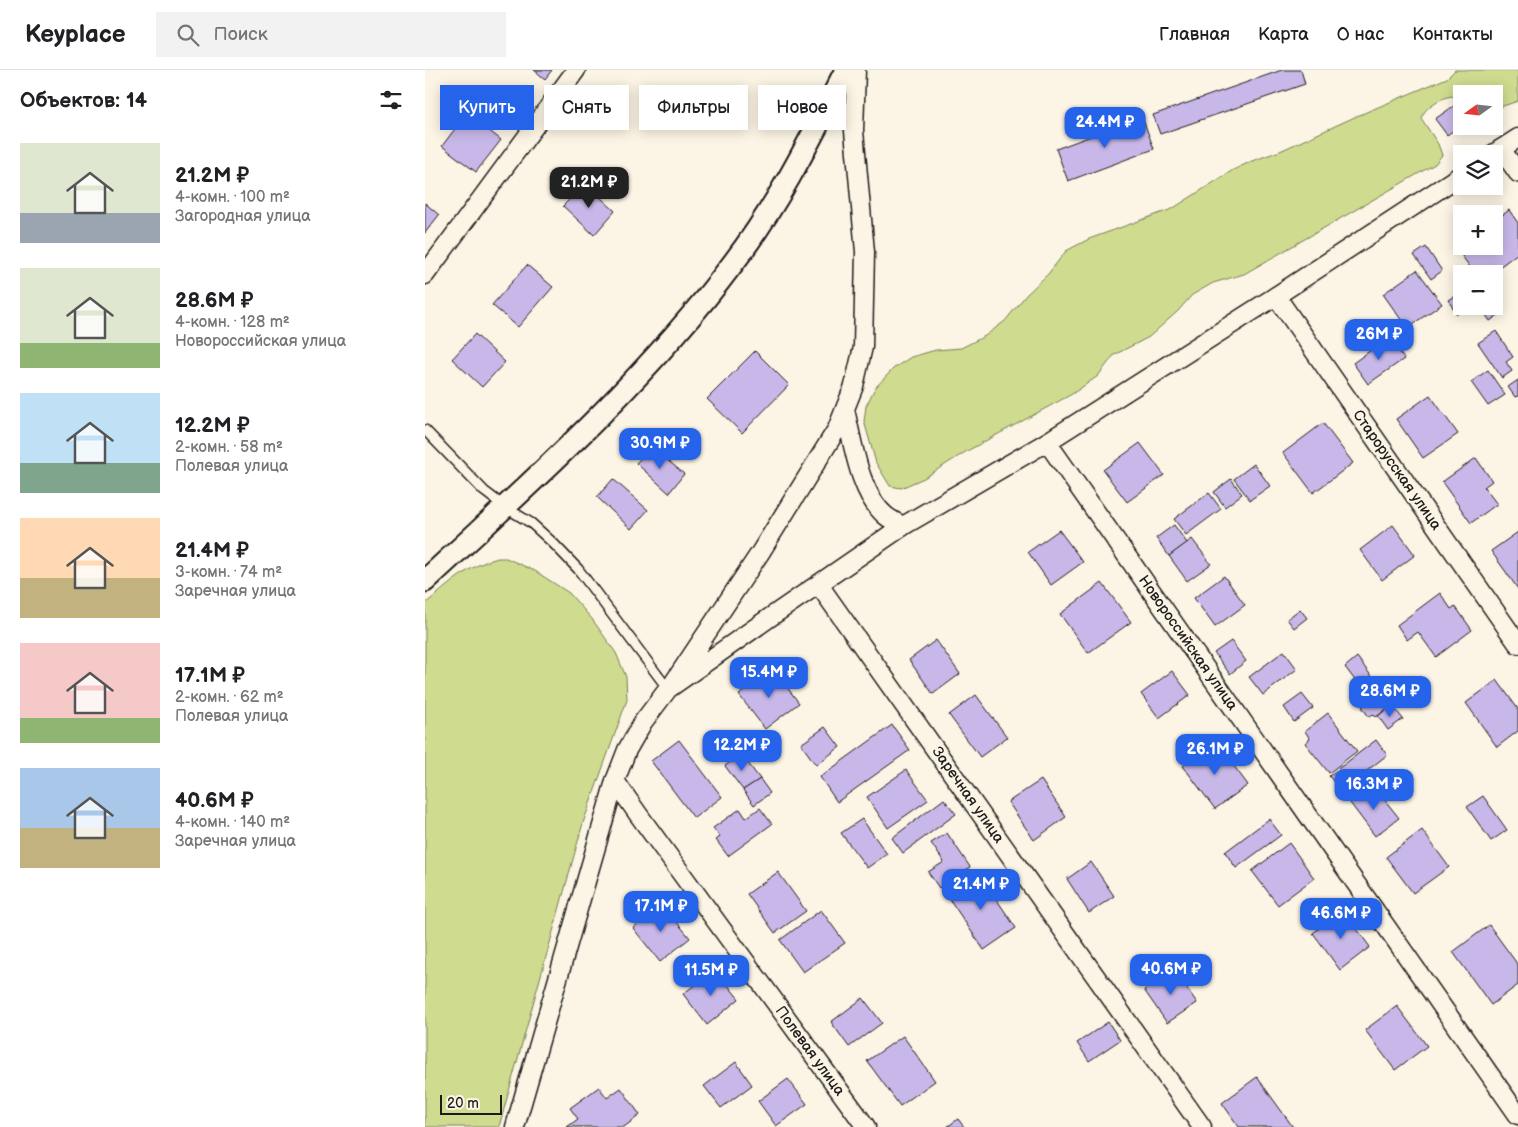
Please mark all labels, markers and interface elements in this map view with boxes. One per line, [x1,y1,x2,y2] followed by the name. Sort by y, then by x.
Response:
[156,12,506,57] search box
[25,20,126,49] text: Keyplace
[174,21,202,49] icon: search
[214,23,268,46] text: Поиск
[1159,24,1230,45] text: Главная
[1258,24,1309,45] text: Карта
[1337,24,1384,45] text: О нас
[1412,24,1493,45] text: Контакты
[440,85,534,130] chip: Купить
[544,85,629,130] chip: Снять
[639,85,748,130] chip: Фильтры
[758,85,846,130] chip: Новое
[1453,85,1503,135] north arrow
[1453,85,1503,315] map controls
[377,86,405,114] icon: filters
[20,88,147,113] text: Объектов: 14
[1059,106,1151,149] pin: 24.4M ₽
[1076,113,1134,132] text: 24.4M ₽
[1453,145,1503,195] button: layers
[60,163,120,223] icon: home
[175,163,249,188] text: 21.2M ₽
[543,166,635,209] pin: 21.2M ₽
[561,173,617,192] text: 21.2M ₽
[175,188,290,207] text: 4-комн. · 100 m²
[1453,205,1503,255] button: +
[175,207,311,226] text: Загородная улица
[1453,265,1503,315] button: −
[60,288,120,348] icon: home
[175,288,254,313] text: 28.6M ₽
[175,313,290,332] text: 4-комн. · 128 m²
[1344,318,1414,361] pin: 26M ₽
[1356,325,1402,344] text: 26M ₽
[175,332,346,351] text: Новороссийская улица
[1348,406,1446,534] street label: Старорусская улица
[60,413,120,473] icon: home
[175,413,250,438] text: 12.2M ₽
[614,428,706,470] pin: 30.9M ₽
[630,434,690,453] text: 30.9M ₽
[175,438,283,457] text: 2-комн. · 58 m²
[175,457,288,476] text: Полевая улица
[60,538,120,598] icon: home
[175,538,249,563] text: 21.4M ₽
[175,563,282,582] text: 3-комн. · 74 m²
[1134,572,1242,714] street label: Новороссийская улица
[175,582,296,601] text: Заречная улица
[723,656,815,699] pin: 15.4M ₽
[60,663,120,723] icon: home
[175,663,245,688] text: 17.1M ₽
[741,663,797,682] text: 15.4M ₽
[1344,676,1436,718] pin: 28.6M ₽
[1360,682,1420,701] text: 28.6M ₽
[175,688,284,707] text: 2-комн. · 62 m²
[175,707,288,726] text: Полевая улица
[696,730,788,772] pin: 12.2M ₽
[1169,734,1261,776] pin: 26.1M ₽
[714,736,770,755] text: 12.2M ₽
[1187,740,1243,759] text: 26.1M ₽
[928,743,1008,847] street label: Заречная улица
[1328,768,1420,811] pin: 16.3M ₽
[1346,775,1402,794] text: 16.3M ₽
[60,788,120,848] icon: home
[175,788,254,813] text: 40.6M ₽
[175,813,290,832] text: 4-комн. · 140 m²
[175,832,296,851] text: Заречная улица
[935,868,1027,911] pin: 21.4M ₽
[953,875,1009,894] text: 21.4M ₽
[615,890,707,933] pin: 17.1M ₽
[634,897,688,916] text: 17.1M ₽
[1295,898,1387,940] pin: 46.6M ₽
[1311,904,1371,923] text: 46.6M ₽
[665,954,757,997] pin: 11.5M ₽
[1125,954,1217,996] pin: 40.6M ₽
[1141,960,1201,979] text: 40.6M ₽
[684,961,738,980] text: 11.5M ₽
[771,1002,849,1100] street label: Полевая улица
[440,1092,503,1115] scale bar
[447,1095,479,1112] text: 20 m

